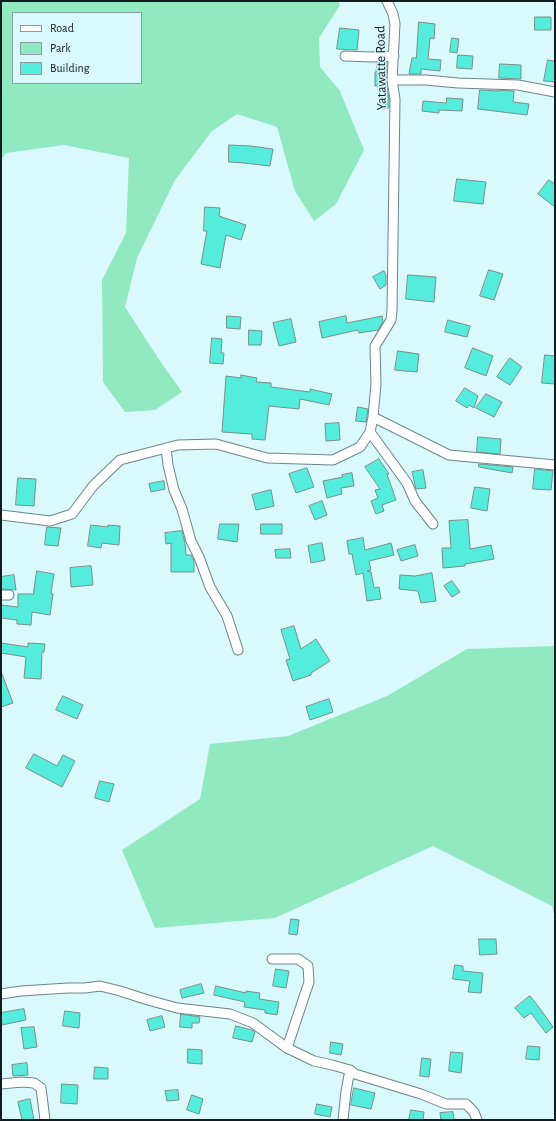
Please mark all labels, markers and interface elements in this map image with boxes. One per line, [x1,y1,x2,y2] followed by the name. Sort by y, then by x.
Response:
[12,12,142,84] legend
[50,22,74,34] text: Road
[372,25,390,111] street label: Yatawatte Road
[50,42,71,54] text: Park
[50,62,90,74] text: Building

